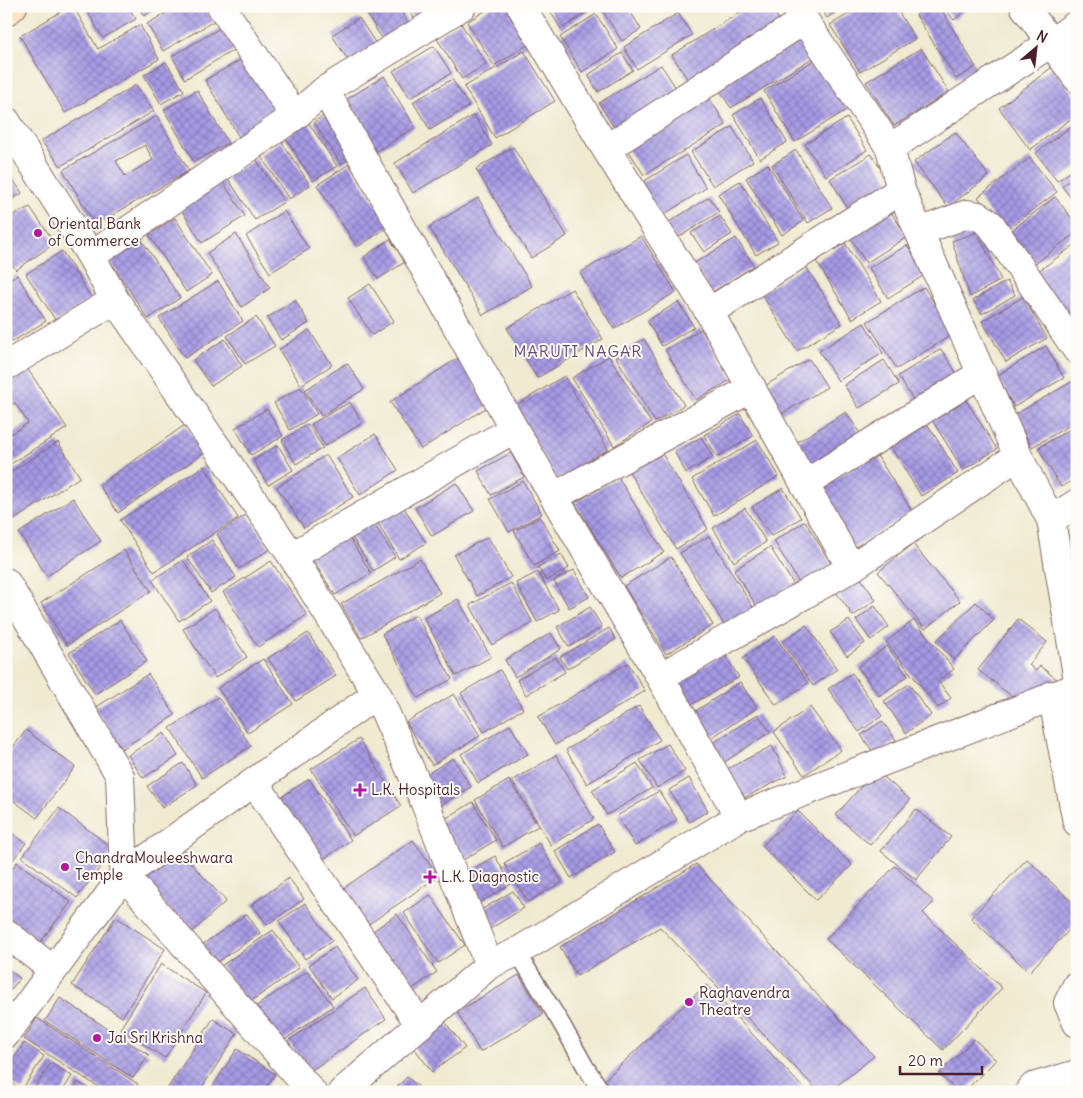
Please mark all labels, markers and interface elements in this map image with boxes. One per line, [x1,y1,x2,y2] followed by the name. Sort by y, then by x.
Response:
[1010,22,1060,72] north arrow
[1034,26,1051,47] text: N
[48,214,141,250] place label: Oriental Bank of Commerce
[32,227,44,239] marker: Oriental Bank of Commerce
[514,341,642,361] district label: MARUTI NAGAR
[371,780,460,799] place label: L.K. Hospitals
[353,783,367,797] marker: L.K. Hospitals
[75,848,233,884] place label: ChandraMouleeshwara Temple
[59,861,71,873] marker: ChandraMouleeshwara Temple
[441,867,539,886] place label: L.K. Diagnostic
[423,870,437,884] marker: L.K. Diagnostic
[699,983,790,1019] place label: Raghavendra Theatre
[683,996,695,1008] marker: Raghavendra Theatre
[107,1028,203,1047] place label: Jai Sri Krishna
[91,1032,103,1044] marker: Jai Sri Krishna
[900,1043,983,1075] scale bar
[908,1051,943,1070] text: 20 m

